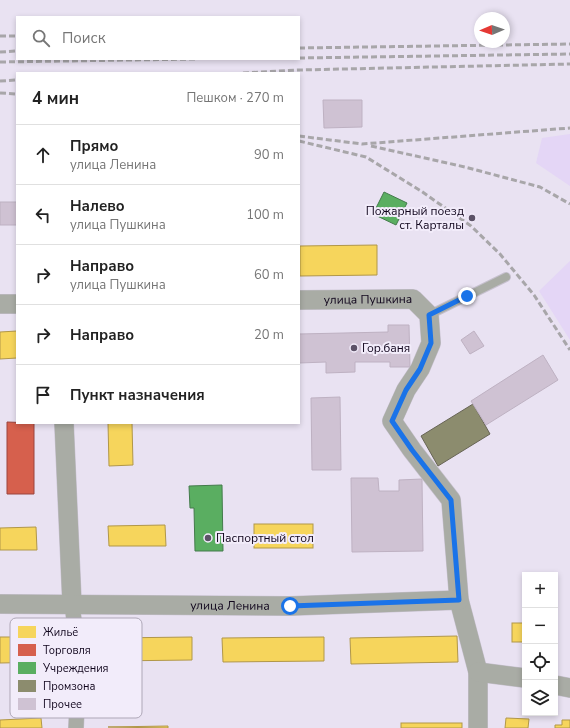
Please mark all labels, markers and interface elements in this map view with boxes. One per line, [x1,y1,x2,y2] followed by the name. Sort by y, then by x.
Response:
[474,12,510,48] north arrow
[16,16,300,60] search box
[30,27,52,49] icon: search
[62,28,106,48] text: Поиск
[32,87,79,110] text: 4 мин
[186,89,284,107] text: Пешком · 270 m
[70,136,118,156] text: Прямо
[32,144,54,166] icon: ahead
[254,146,284,164] text: 90 m
[70,156,156,174] text: улица Ленина
[70,196,125,216] text: Налево
[366,203,464,233] place label: Пожарный поезд ст. Карталы
[32,204,54,226] icon: left
[246,206,284,224] text: 100 m
[467,213,477,223] marker: Пожарный поезд ст. Карталы
[70,216,166,234] text: улица Пушкина
[70,256,134,276] text: Направо
[32,264,54,286] icon: right
[254,266,284,284] text: 60 m
[70,276,166,294] text: улица Пушкина
[458,287,476,305] route end
[324,291,412,308] street label: улица Пушкина
[32,324,54,346] icon: right
[70,325,134,345] text: Направо
[254,326,284,344] text: 20 m
[362,340,410,356] place label: Гор.баня
[349,343,359,353] marker: Гор.баня
[32,384,54,406] icon: arrive
[70,385,205,405] text: Пункт назначения
[216,530,314,546] place label: Паспортный стол
[203,533,213,543] marker: Паспортный стол
[522,572,558,716] map controls
[522,572,558,608] button: +
[190,597,270,614] street label: улица Ленина
[281,597,299,615] route start
[522,608,558,644] button: −
[10,618,142,718] legend
[43,625,78,640] text: Жильё
[43,643,91,658] text: Торговля
[522,644,558,680] button: locate
[42,661,109,676] text: Учреждения
[43,679,95,694] text: Промзона
[522,680,558,716] button: layers
[43,697,82,712] text: Прочее

